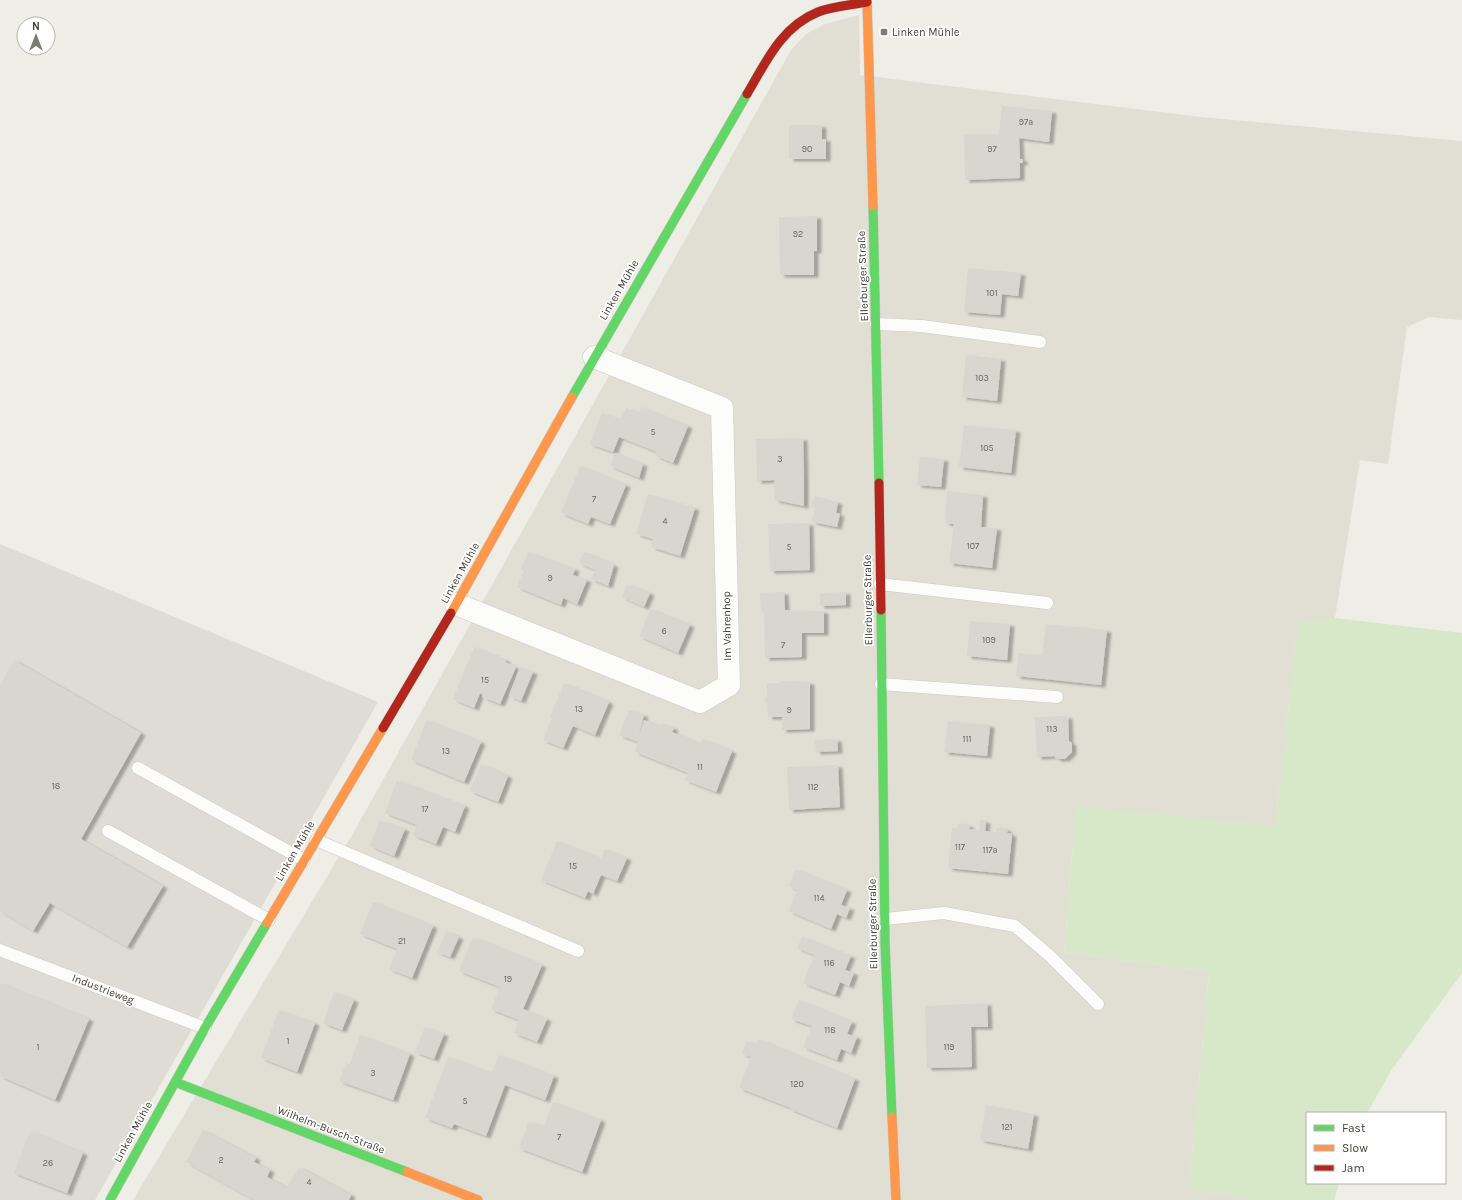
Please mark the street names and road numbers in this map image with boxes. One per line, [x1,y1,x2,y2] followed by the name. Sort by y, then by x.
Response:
[855,230,871,322] street label: Ellerburger Straße
[596,257,642,322] street label: Linken Mühle
[438,540,482,606] street label: Linken Mühle
[861,554,875,645] street label: Ellerburger Straße
[720,591,734,661] street label: Im Vahrenhop
[272,818,318,883] street label: Linken Mühle
[866,878,880,969] street label: Ellerburger Straße
[70,971,137,1007] street label: Industrieweg
[111,1099,155,1165] street label: Linken Mühle
[275,1103,387,1157] street label: Wilhelm-Busch-Straße

